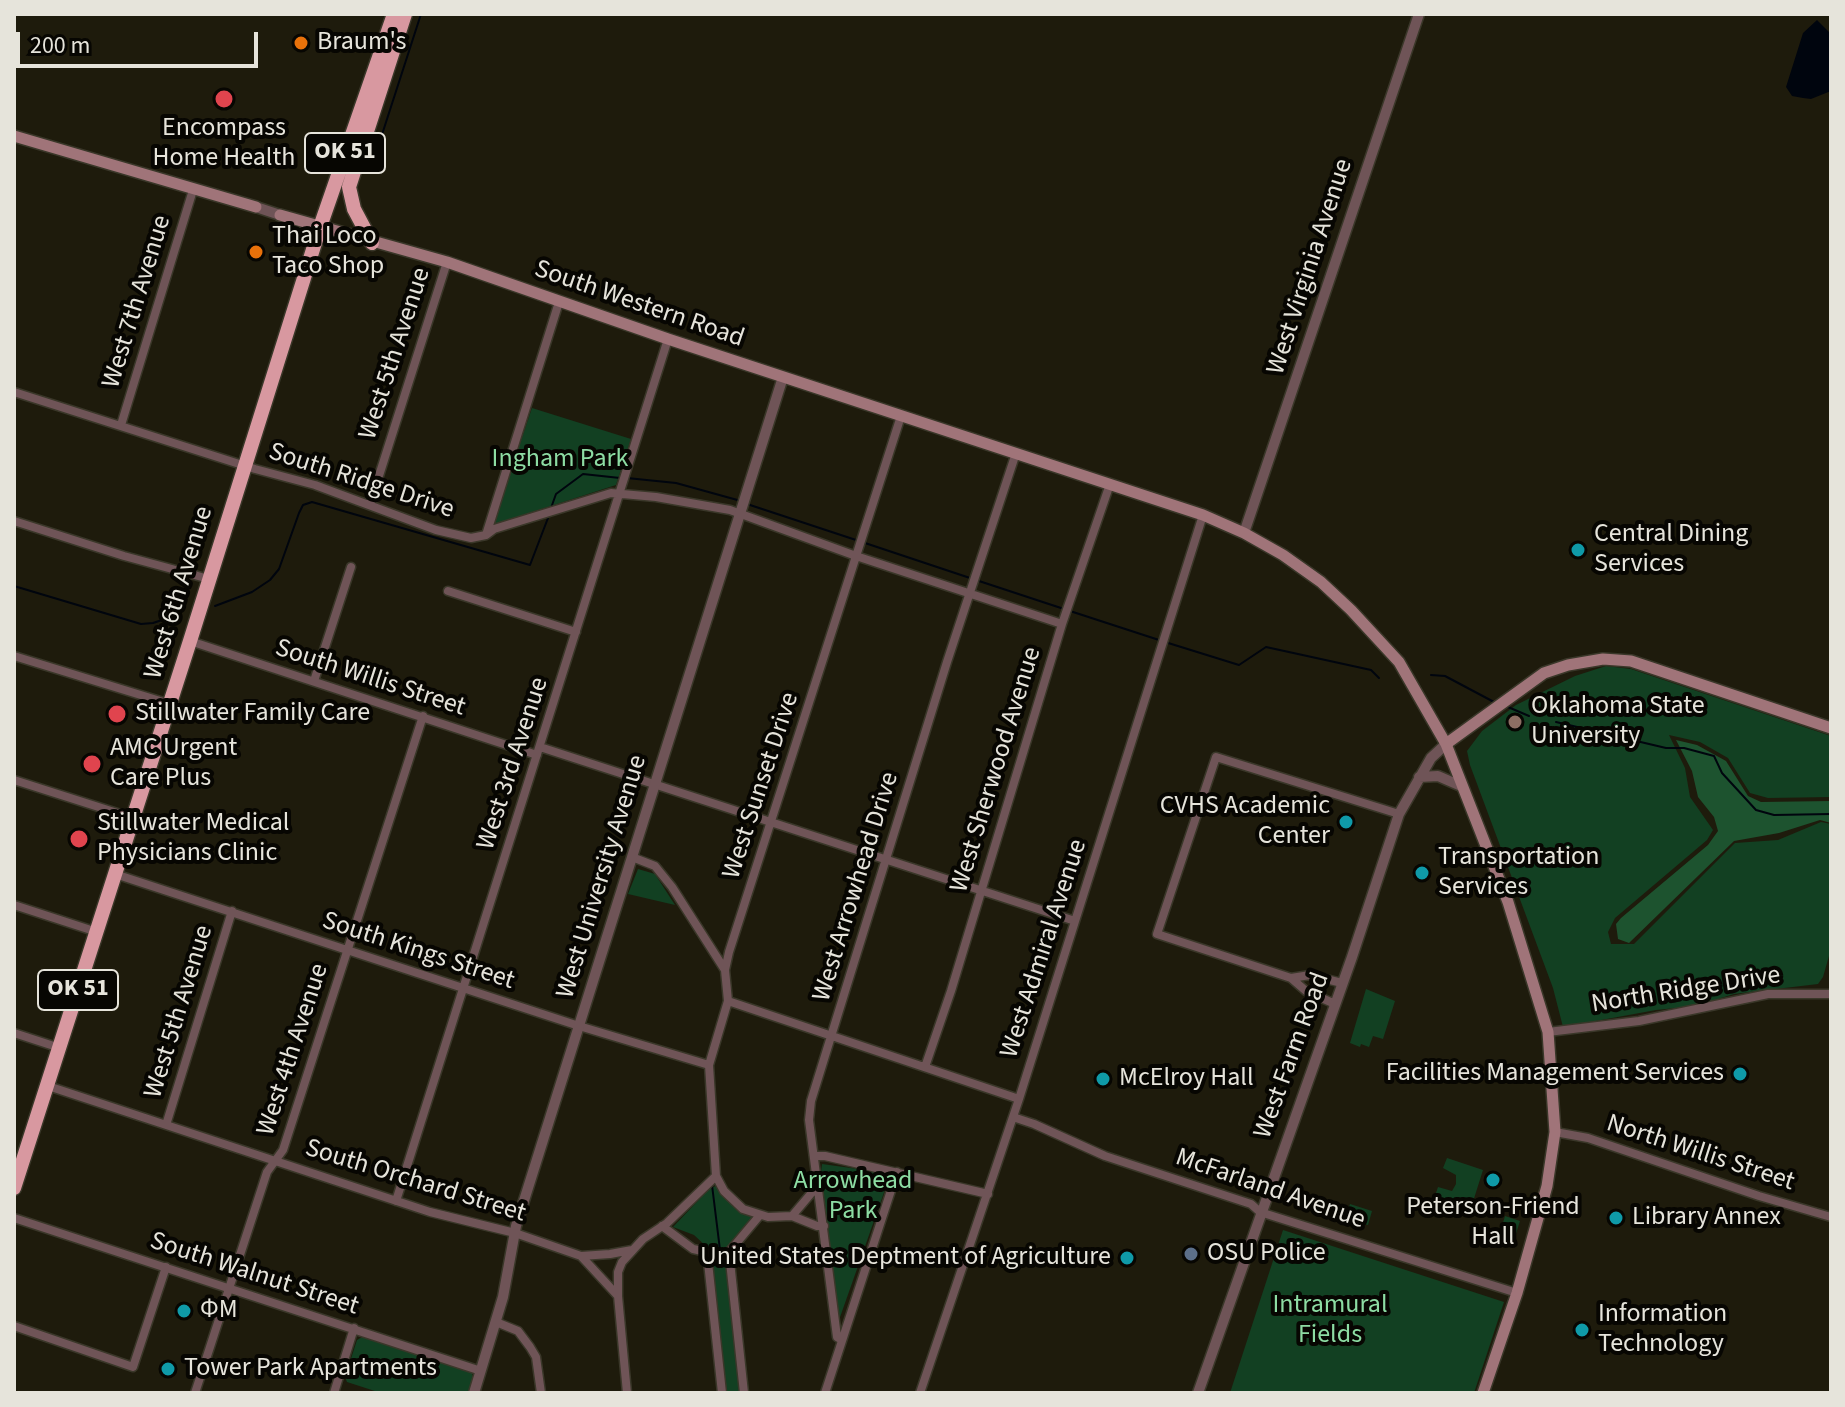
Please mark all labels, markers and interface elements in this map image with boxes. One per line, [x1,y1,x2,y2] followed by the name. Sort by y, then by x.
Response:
[20,16,262,66] scale bar
[317,27,406,59] place label: Braum's
[30,28,90,63] text: 200 m
[292,34,310,52] marker: Braum's
[213,88,235,110] marker: Encompass Home Health
[153,113,295,174] place label: Encompass Home Health
[305,133,385,173] road number: OK 51
[1261,155,1361,379] street label: West Virginia Avenue
[97,212,179,392] street label: West 7th Avenue
[272,221,384,282] place label: Thai Loco Taco Shop
[247,243,265,261] marker: Thai Loco Taco Shop
[530,255,748,355] street label: South Western Road
[354,264,438,444] street label: West 5th Avenue
[264,437,458,527] street label: South Ridge Drive
[492,444,628,476] park label: Ingham Park
[139,503,221,683] street label: West 6th Avenue
[1594,519,1748,580] place label: Central Dining Services
[1569,541,1587,559] marker: Central Dining Services
[271,634,469,724] street label: South Willis Street
[945,644,1049,896] street label: West Sherwood Avenue
[471,674,557,854] street label: West 3rd Avenue
[717,689,807,883] street label: West Sunset Drive
[1531,691,1705,752] place label: Oklahoma State University
[135,698,370,730] place label: Stillwater Family Care
[106,703,128,725] marker: Stillwater Family Care
[1506,713,1524,731] marker: Oklahoma State University
[110,733,237,794] place label: AMC Urgent Care Plus
[551,752,655,1002] street label: West University Avenue
[81,753,103,775] marker: AMC Urgent Care Plus
[807,769,907,1005] street label: West Arrowhead Drive
[1160,791,1330,852] place label: CVHS Academic Center
[97,808,289,870] place label: Stillwater Medical Physicians Clinic
[1337,813,1355,831] marker: CVHS Academic Center
[68,828,90,850] marker: Stillwater Medical Physicians Clinic
[995,836,1095,1062] street label: West Admiral Avenue
[1438,842,1599,904] place label: Transportation Services
[1413,864,1431,882] marker: Transportation Services
[318,906,518,998] street label: South Kings Street
[139,922,221,1102] street label: West 5th Avenue
[252,960,336,1140] street label: West 4th Avenue
[1589,961,1783,1021] street label: North Ridge Drive
[1249,969,1337,1143] street label: West Farm Road
[38,970,118,1010] road number: OK 51
[1386,1058,1724,1090] place label: Facilities Management Services
[1119,1063,1254,1095] place label: McElroy Hall
[1731,1065,1749,1083] marker: Facilities Management Services
[1094,1070,1112,1088] marker: McElroy Hall
[1602,1109,1798,1199] street label: North Willis Street
[301,1134,529,1230] street label: South Orchard Street
[1171,1143,1369,1237] street label: McFarland Avenue
[794,1166,912,1228] park label: Arrowhead Park
[1484,1171,1502,1189] marker: Peterson-Friend Hall
[1406,1192,1580,1254] place label: Peterson-Friend Hall
[1632,1202,1781,1234] place label: Library Annex
[1607,1209,1625,1227] marker: Library Annex
[146,1227,362,1323] street label: South Walnut Street
[1207,1238,1326,1270] place label: OSU Police
[700,1242,1111,1274] place label: United States Deptment of Agriculture
[1182,1245,1200,1263] marker: OSU Police
[1118,1249,1136,1267] marker: United States Deptment of Agriculture
[1272,1290,1388,1352] park label: Intramural Fields
[200,1295,238,1327] place label: ΦΜ
[1598,1299,1727,1360] place label: Information Technology
[175,1302,193,1320] marker: ΦΜ
[1573,1321,1591,1339] marker: Information Technology
[184,1353,437,1385] place label: Tower Park Apartments
[159,1360,177,1378] marker: Tower Park Apartments

